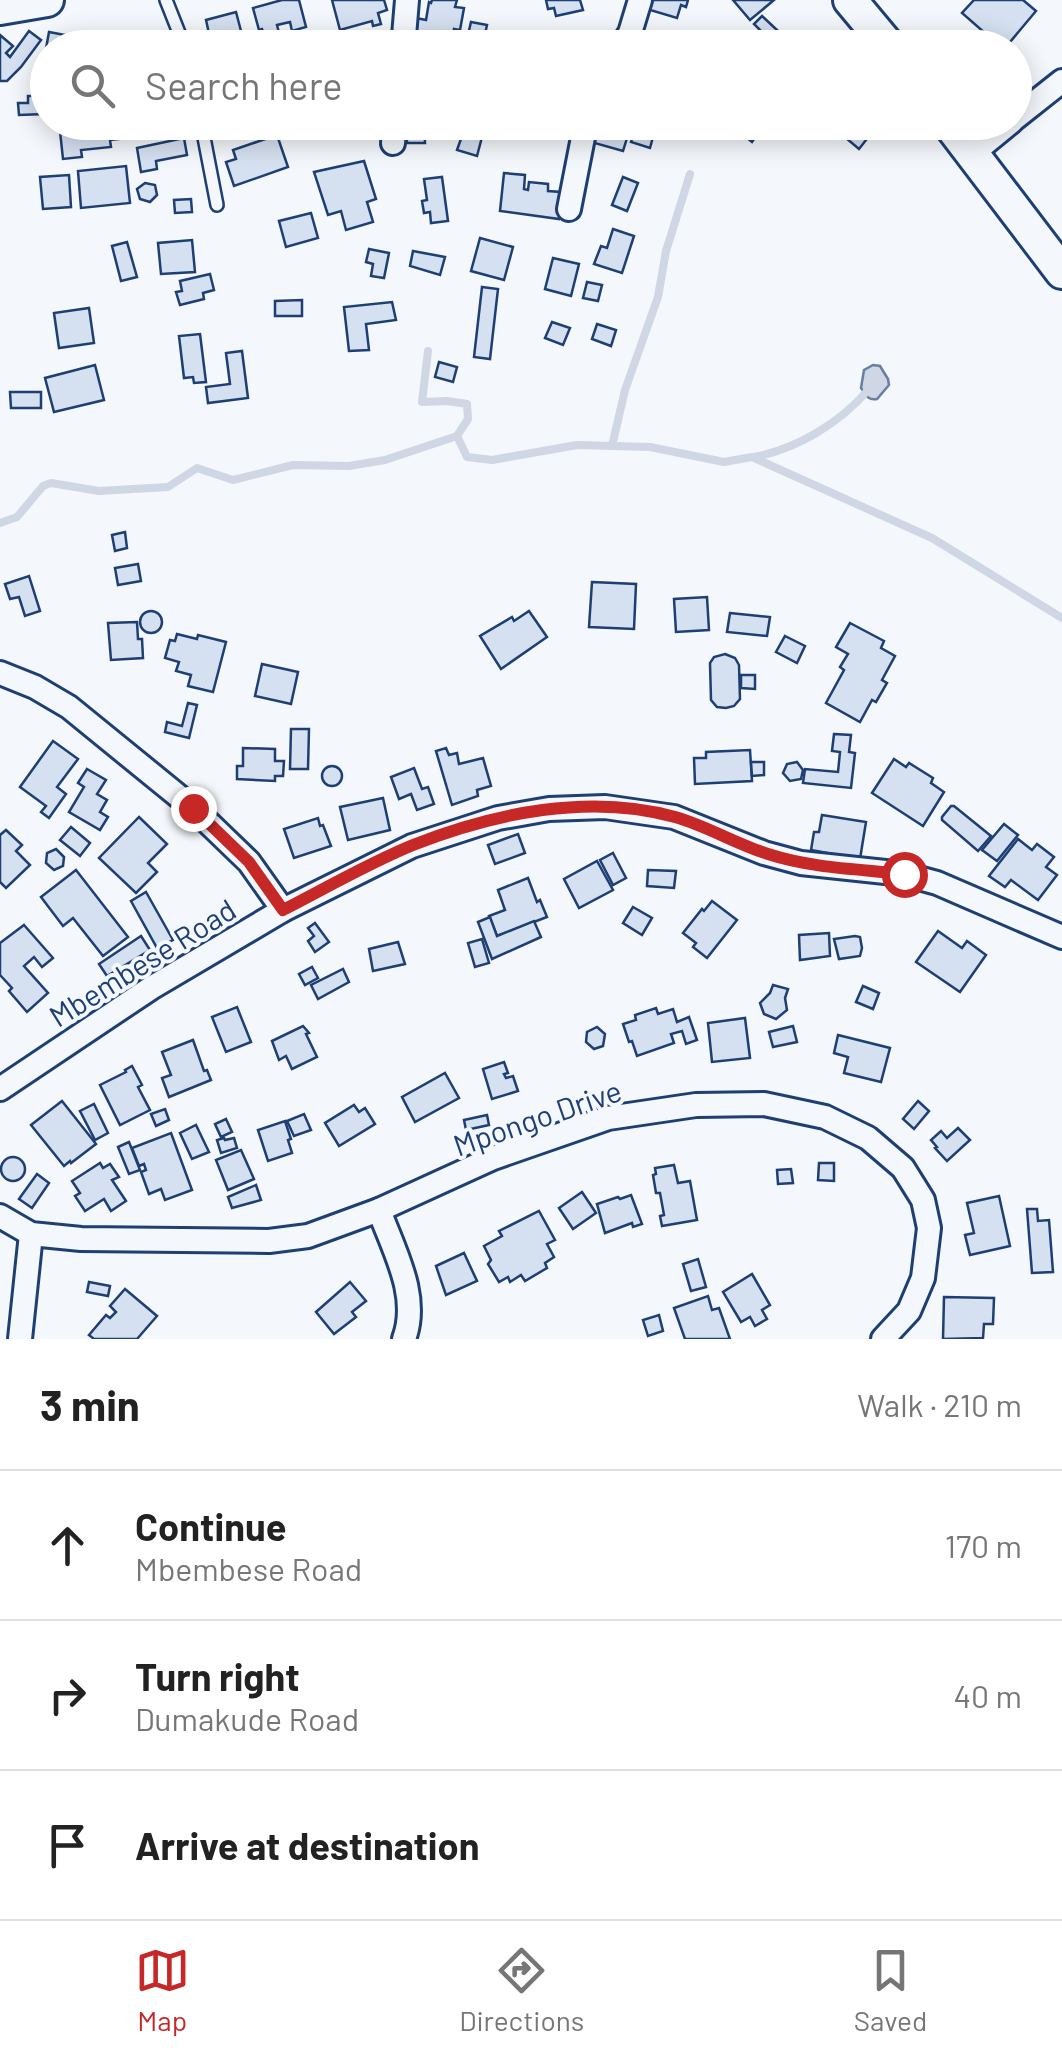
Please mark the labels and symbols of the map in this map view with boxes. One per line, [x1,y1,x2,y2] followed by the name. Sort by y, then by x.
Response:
[171,786,217,832] route end
[882,852,928,898] route start
[42,890,242,1034] street label: Mbembese Road
[448,1071,626,1163] street label: Mpongo Drive

